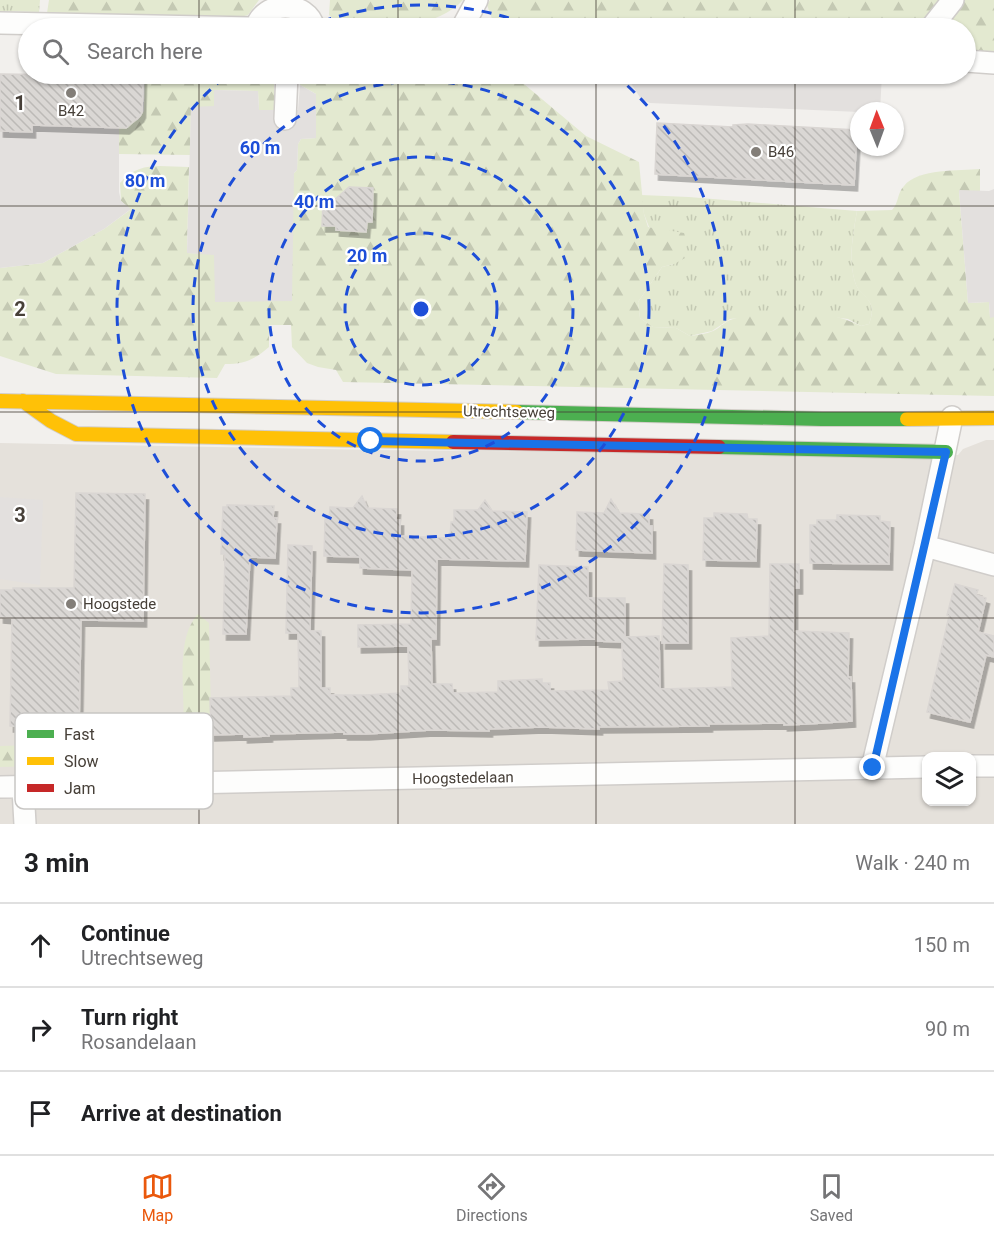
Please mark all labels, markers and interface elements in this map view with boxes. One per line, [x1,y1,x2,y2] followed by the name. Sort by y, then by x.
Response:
[18,18,976,84] search box
[39,35,72,68] icon: search
[87,39,203,64] text: Search here
[64,86,78,100] marker: B42
[14,91,26,115] text: 1
[58,102,84,120] place label: B42
[850,102,904,156] north arrow
[240,137,280,158] text: 60 m
[768,143,794,161] place label: B46
[749,145,763,159] marker: B46
[125,170,165,191] text: 80 m
[294,191,334,212] text: 40 m
[347,245,387,266] text: 20 m
[14,297,26,321] text: 2
[411,299,431,319] centre of rings
[463,402,555,422] street label: Utrechtseweg
[357,427,383,453] route start
[14,503,26,527] text: 3
[83,595,156,613] place label: Hoogstede
[64,597,78,611] marker: Hoogstede
[15,713,213,809] legend
[64,725,95,744] text: Fast
[64,752,99,771] text: Slow
[922,752,976,806] map controls
[922,752,976,806] button: layers
[859,754,885,780] route end
[412,768,514,788] street label: Hoogstedelaan
[64,779,96,798] text: Jam
[24,848,89,878] text: 3 min
[855,851,970,875] text: Walk · 240 m
[81,921,170,946] text: Continue
[24,929,57,962] icon: ahead
[914,933,970,957] text: 150 m
[81,946,204,970] text: Utrechtseweg
[81,1005,178,1030] text: Turn right
[24,1013,57,1046] icon: right
[925,1017,970,1041] text: 90 m
[81,1030,197,1054] text: Rosandelaan
[24,1097,57,1130] icon: arrive
[81,1101,282,1126] text: Arrive at destination
[141,1170,174,1225] tab: Map
[456,1170,528,1225] tab: Directions
[810,1170,853,1225] tab: Saved

